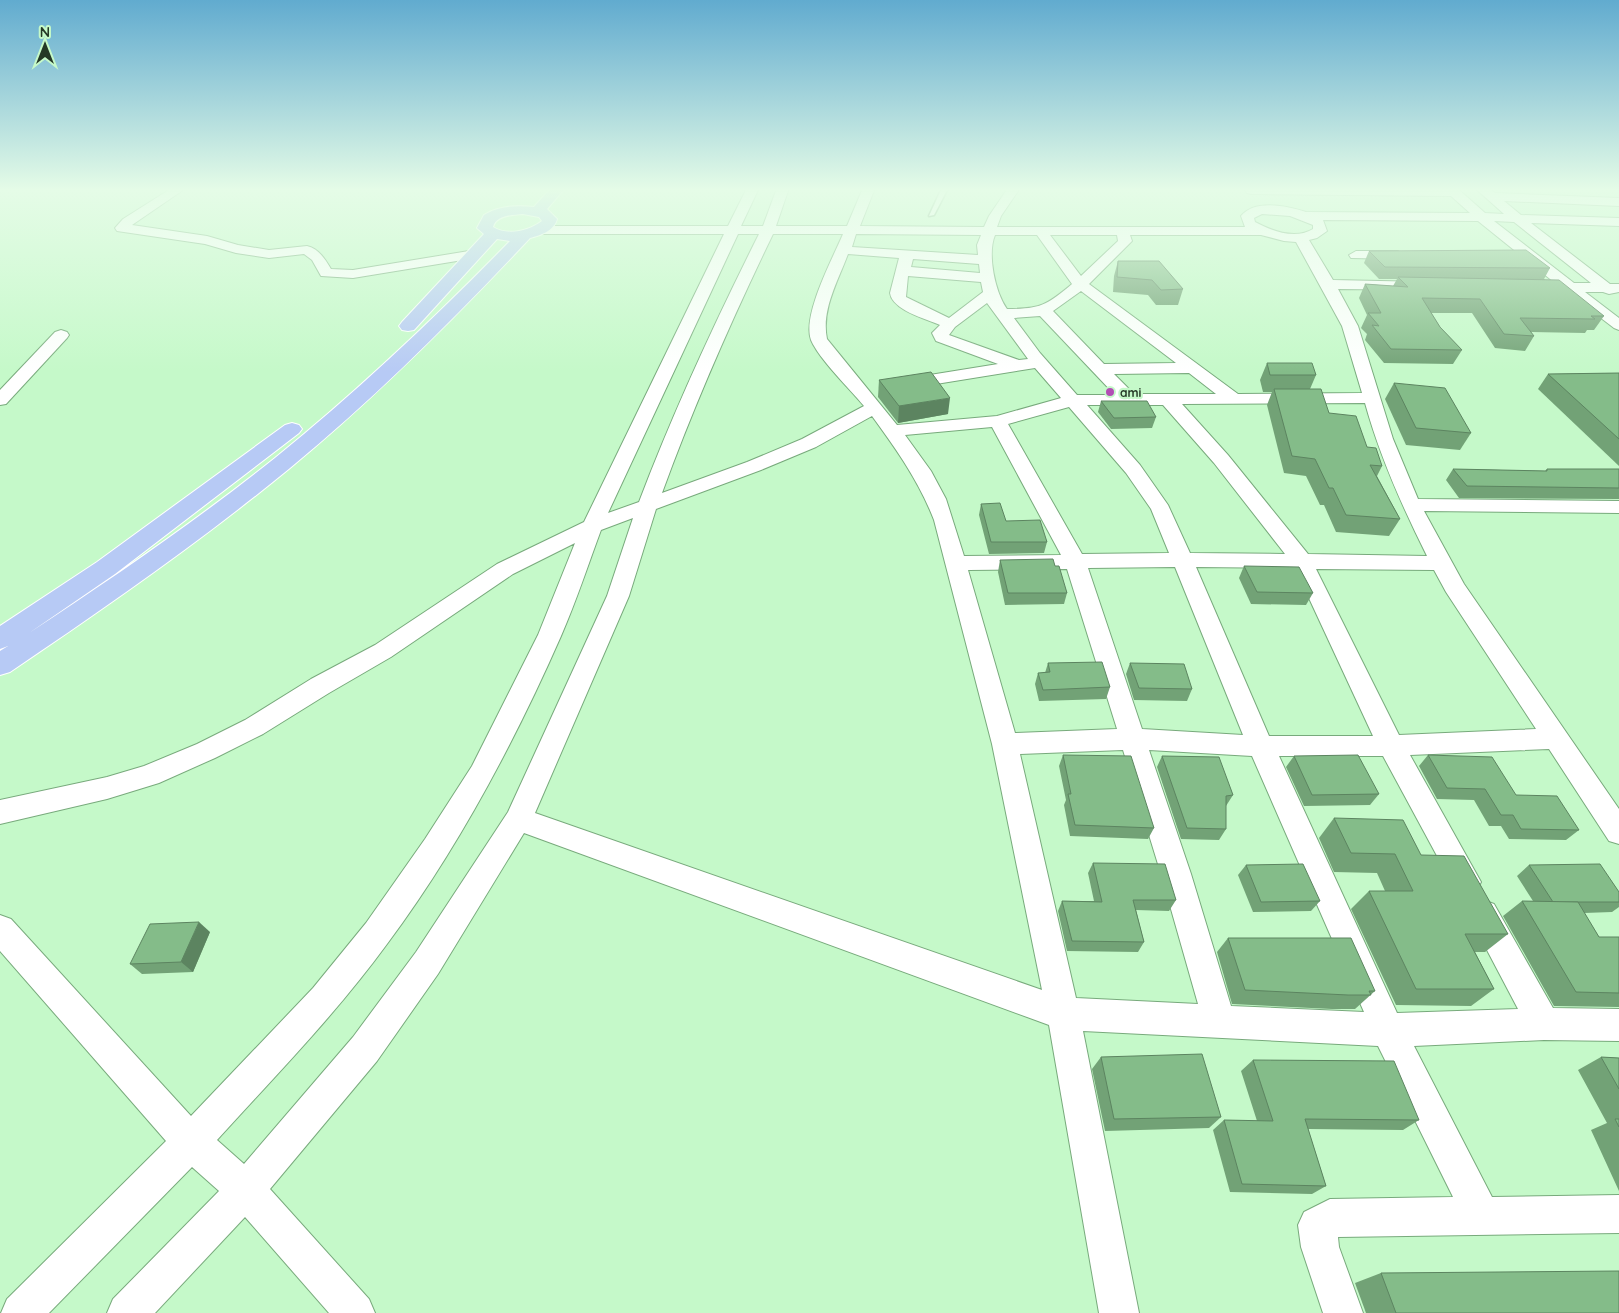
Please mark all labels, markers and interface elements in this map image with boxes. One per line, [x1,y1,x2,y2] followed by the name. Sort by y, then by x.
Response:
[20,20,70,70] north arrow
[40,23,50,41] text: N
[1120,385,1142,400] place label: ami
[1104,386,1116,398] marker: ami

